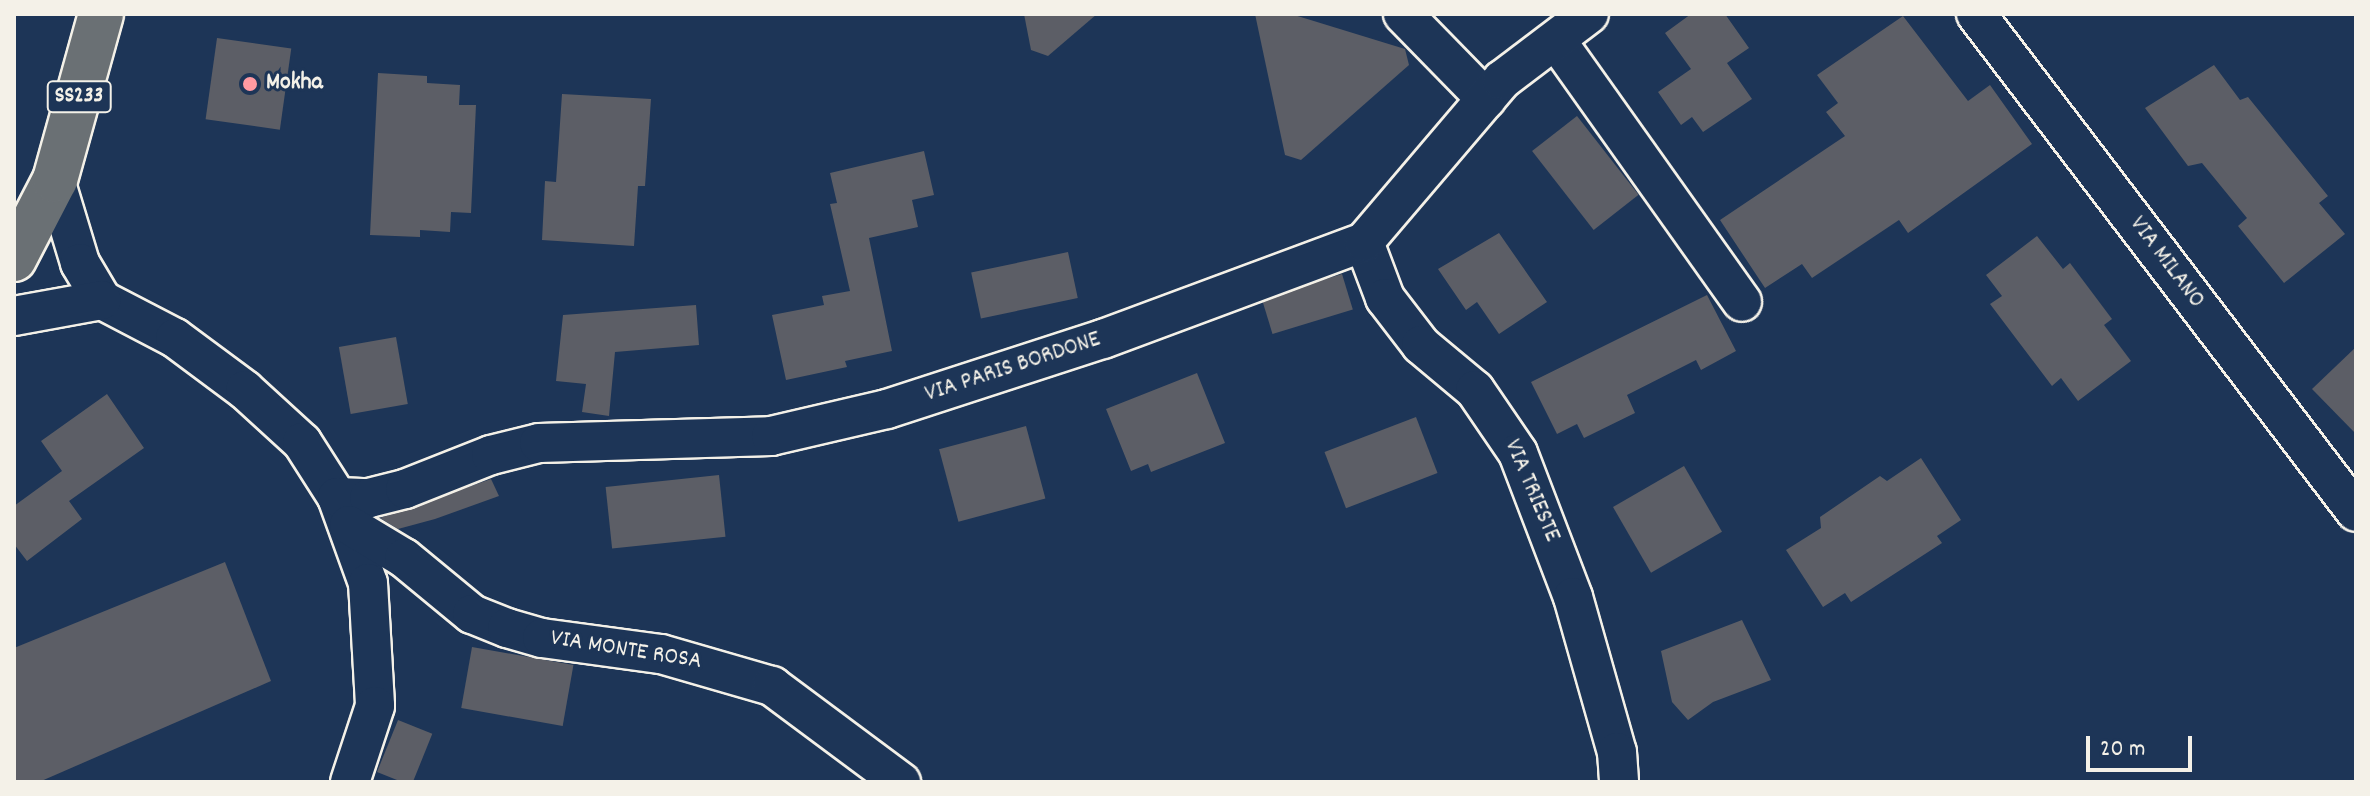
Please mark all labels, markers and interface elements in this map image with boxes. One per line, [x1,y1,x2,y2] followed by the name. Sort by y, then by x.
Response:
[266,70,323,98] place label: Mokha
[241,75,259,93] marker: Mokha
[45,79,113,115] road number: SS233
[2122,211,2210,315] street label: VIA MILANO
[922,326,1104,410] street label: VIA PARIS BORDONE
[1497,436,1565,546] street label: VIA TRIESTE
[548,625,704,677] street label: VIA MONTE ROSA
[2090,720,2196,770] scale bar
[2100,733,2146,767] text: 20 m

